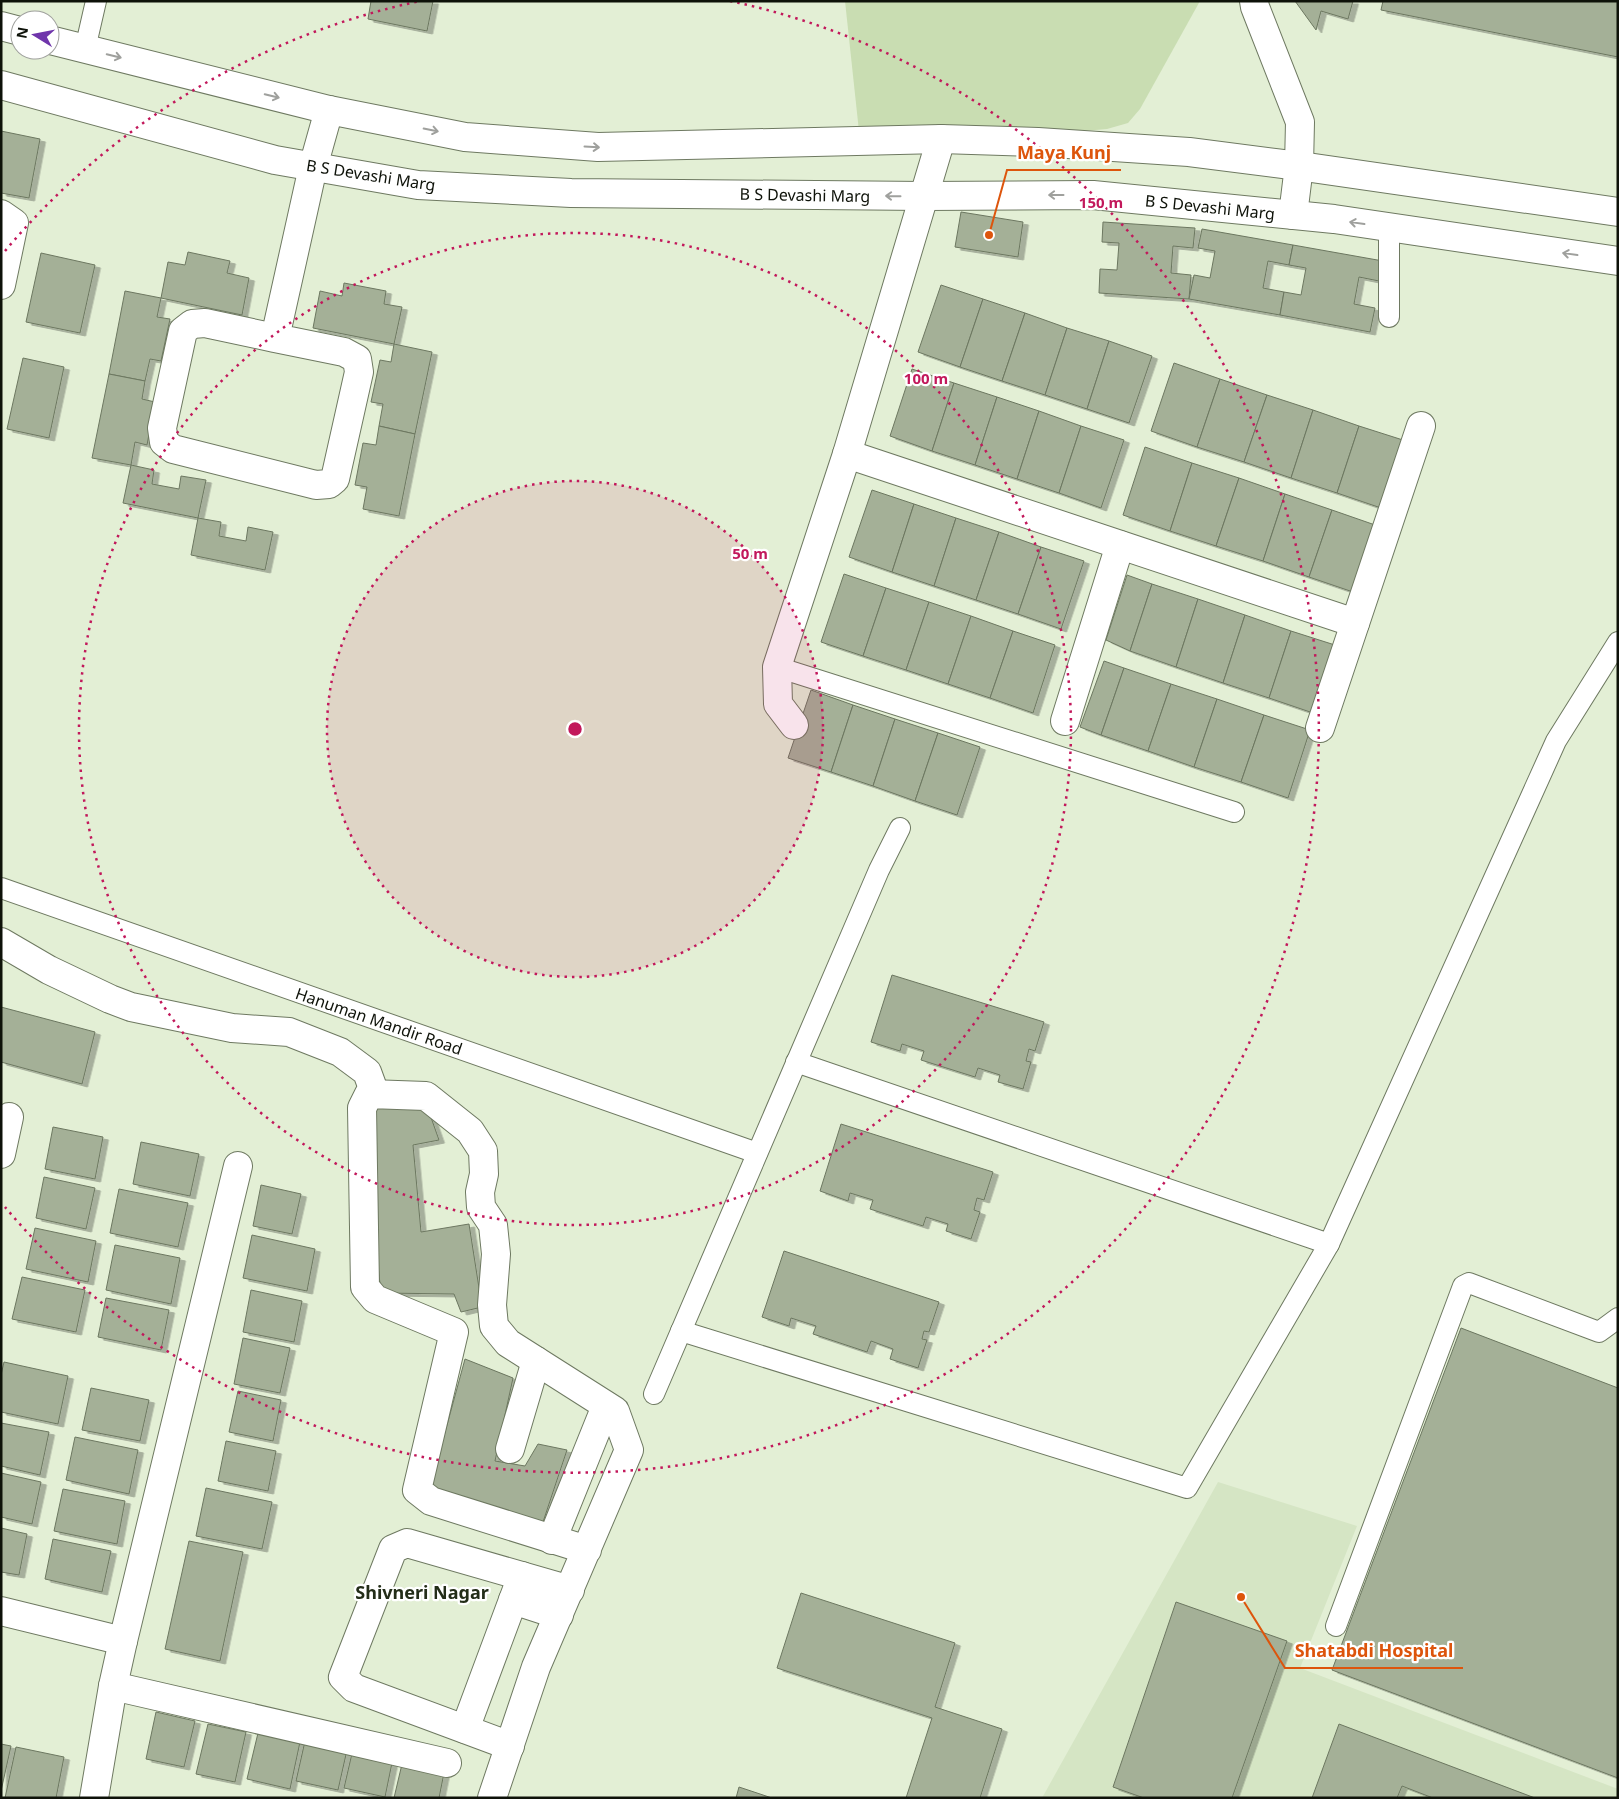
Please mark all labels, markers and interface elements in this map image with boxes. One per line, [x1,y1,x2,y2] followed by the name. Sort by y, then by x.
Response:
[10,10,60,60] north arrow
[11,25,32,40] text: N
[106,52,122,61] one-way arrow
[263,92,279,101] one-way arrow
[422,126,438,136] one-way arrow
[1007,137,1121,170] callout: Maya Kunj
[1017,140,1111,164] text: Maya Kunj
[584,142,600,151] one-way arrow
[305,154,437,196] street label: B S Devashi Marg
[740,183,870,207] street label: B S Devashi Marg
[1144,189,1276,225] street label: B S Devashi Marg
[1048,190,1064,200] one-way arrow
[885,191,902,201] one-way arrow
[1079,192,1123,212] text: 150 m
[1349,217,1365,227] one-way arrow
[1562,249,1578,259] one-way arrow
[904,368,948,388] text: 100 m
[732,543,768,563] text: 50 m
[566,720,584,738] centre of rings
[293,982,465,1060] street label: Hanuman Mandir Road
[355,1580,489,1604] district label: Shivneri Nagar
[1285,1635,1463,1668] callout: Shatabdi Hospital
[1295,1638,1453,1662] text: Shatabdi Hospital

